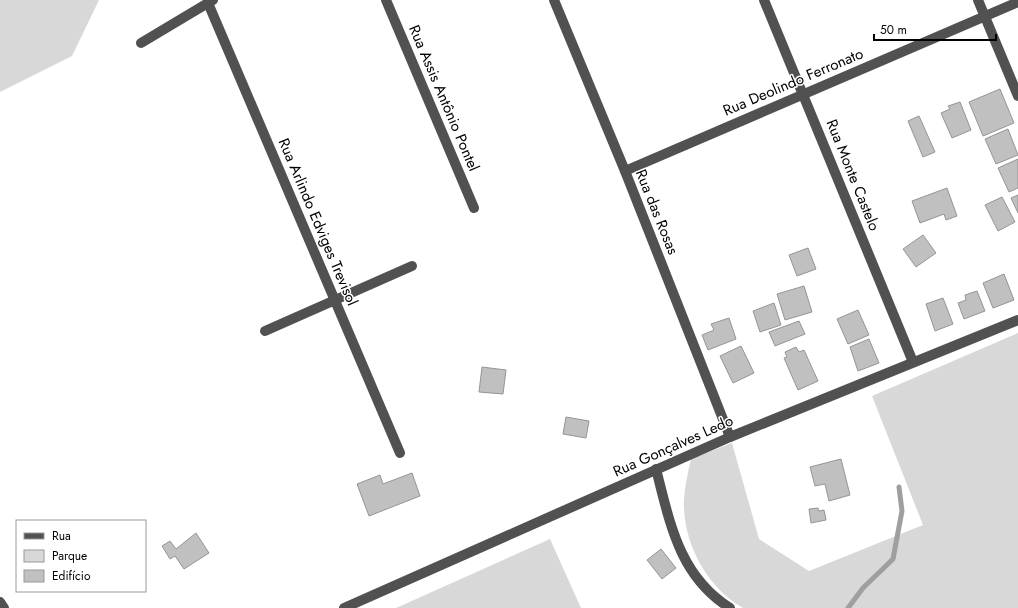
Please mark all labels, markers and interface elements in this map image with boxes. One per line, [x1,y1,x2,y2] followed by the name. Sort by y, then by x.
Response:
[874,16,996,42] scale bar
[403,21,485,175] street label: Rua Assis Antônio Pontel
[880,21,907,39] text: 50 m
[719,42,867,122] street label: Rua Deolindo Ferronato
[821,116,885,234] street label: Rua Monte Castelo
[273,135,363,309] street label: Rua Arlindo Edviges Trevisol
[630,166,684,258] street label: Rua das Rosas
[609,410,737,482] street label: Rua Gonçalves Ledo
[16,520,146,592] legend
[52,527,71,545] text: Rua
[52,547,87,565] text: Parque
[52,567,91,585] text: Edifício

